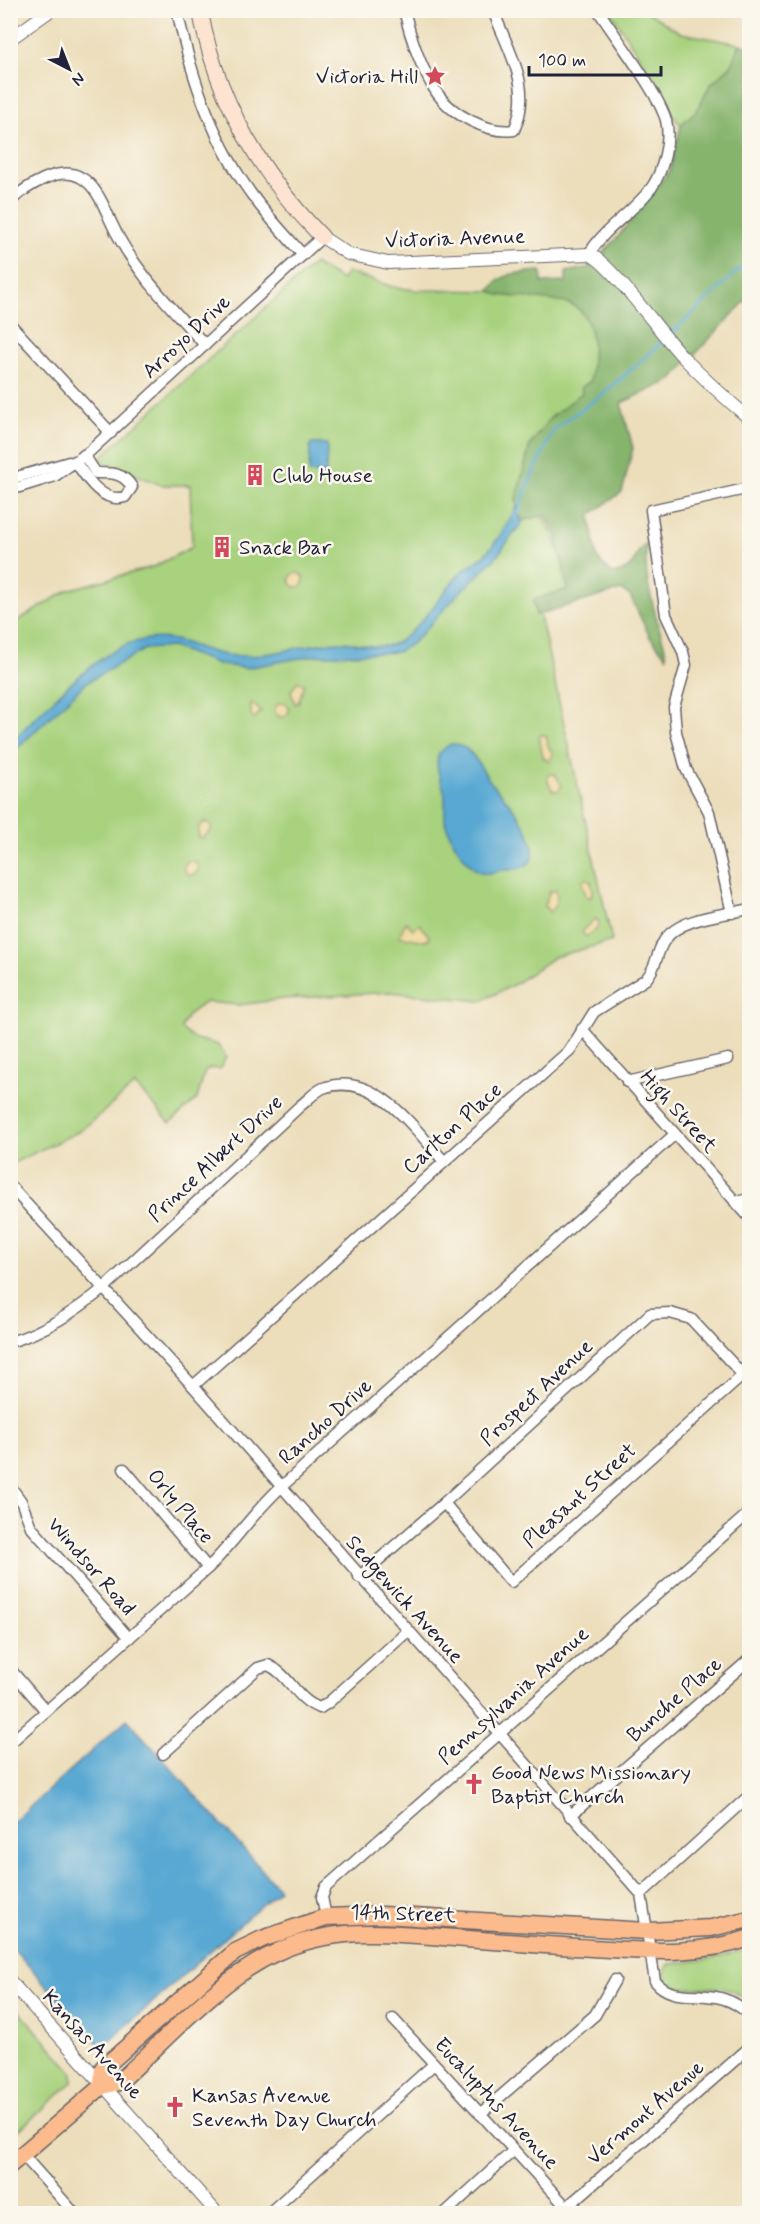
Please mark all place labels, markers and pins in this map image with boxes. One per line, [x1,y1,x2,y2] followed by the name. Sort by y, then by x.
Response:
[316,63,418,91] place label: Victoria Hill
[423,64,447,88] place icon: Victoria Hill
[272,462,373,490] place label: Club House
[243,463,267,487] building icon: Club House
[239,534,331,562] place label: Snack Bar
[210,535,234,559] building icon: Snack Bar
[491,1759,691,1811] place label: Good News Missionary Baptist Church
[462,1772,486,1796] church icon: Good News Missionary Baptist Church
[192,2082,377,2134] place label: Kansas Avenue Seventh Day Church
[163,2095,187,2119] church icon: Kansas Avenue Seventh Day Church

